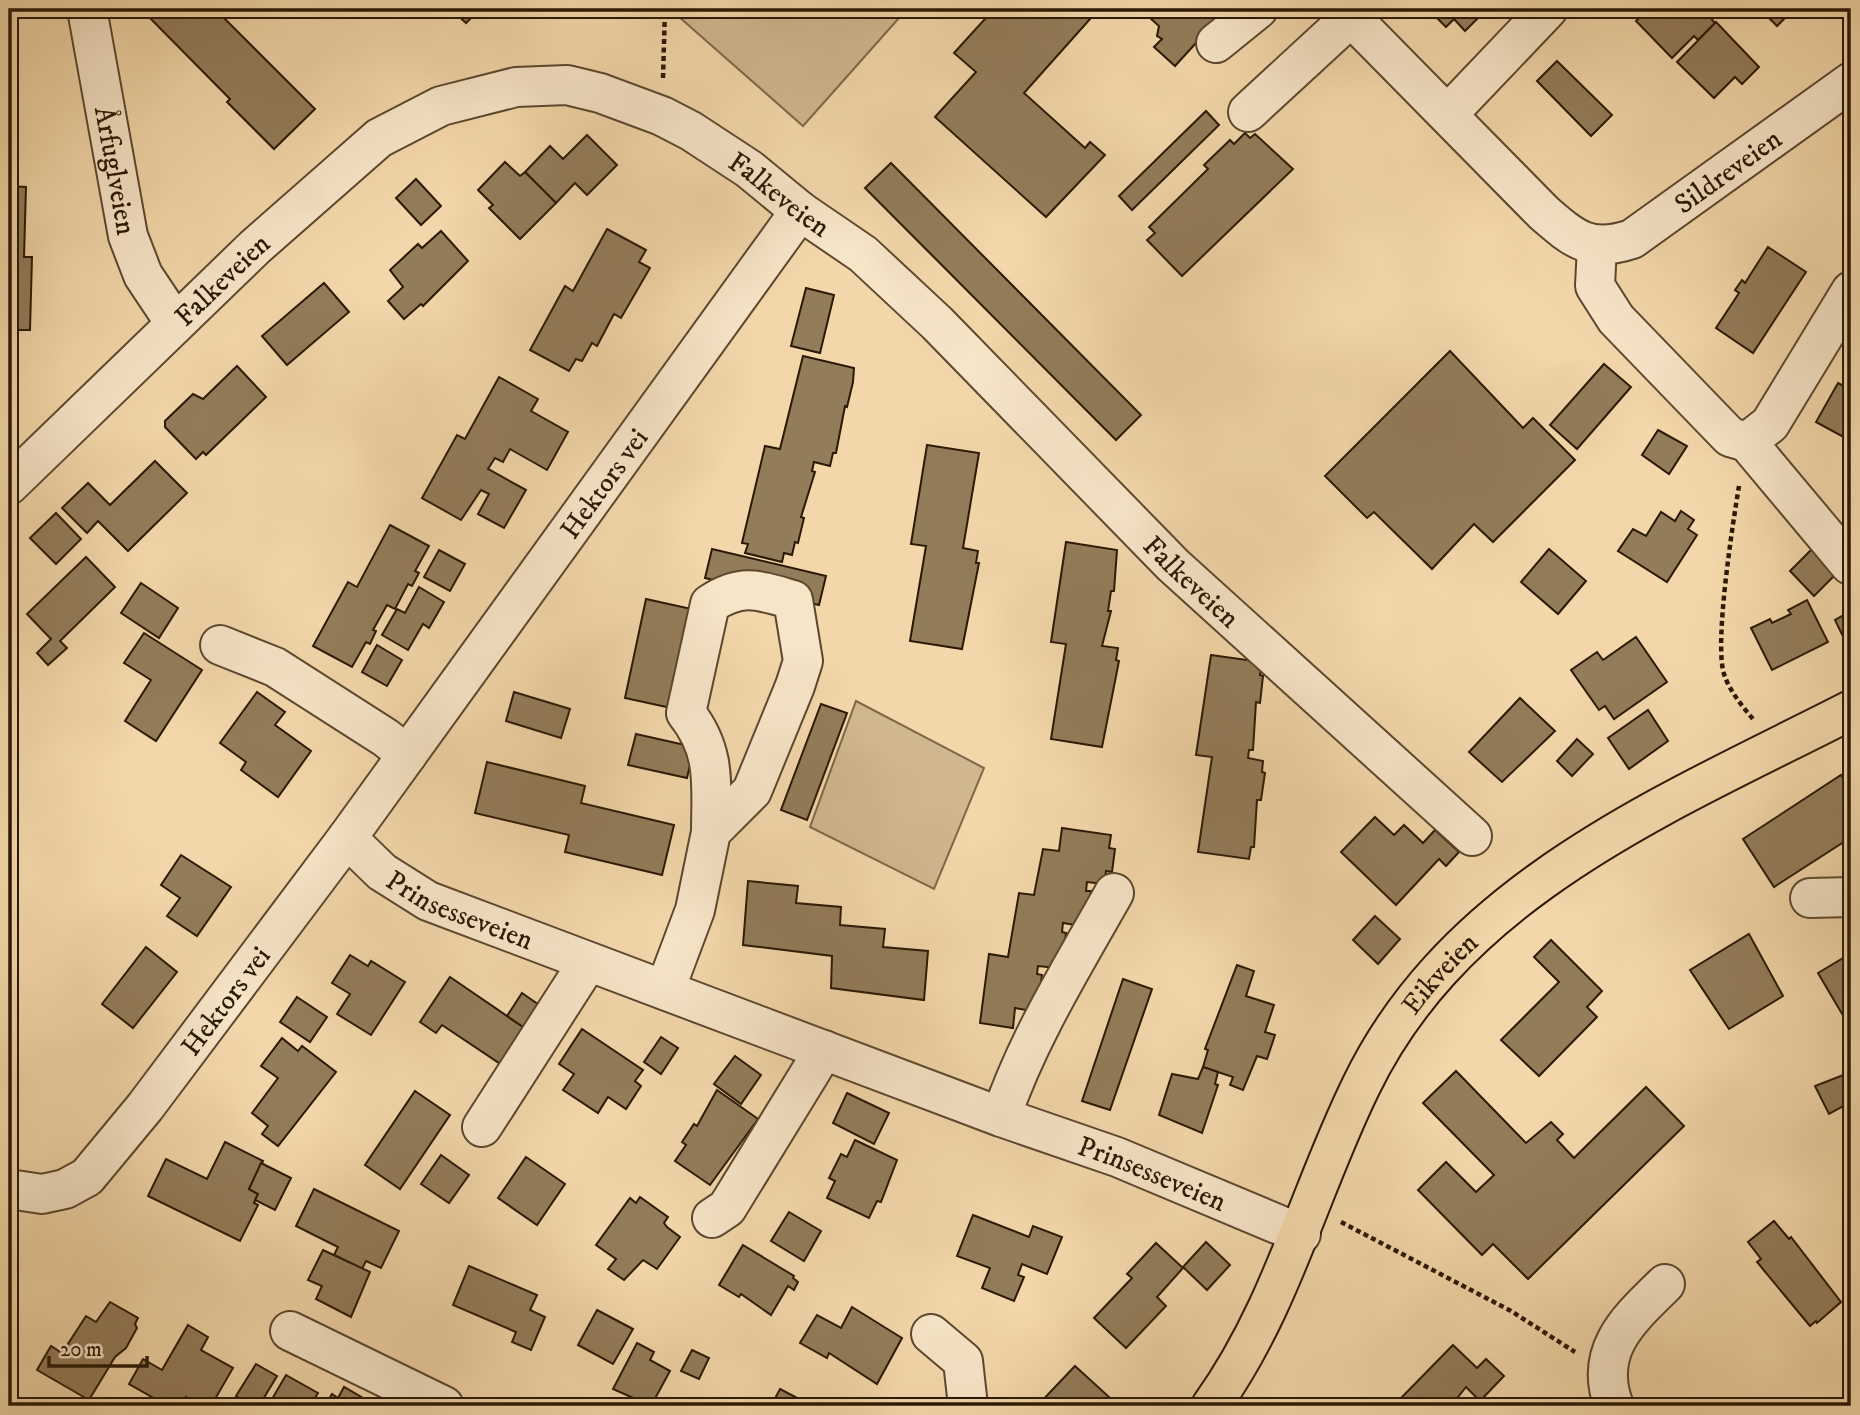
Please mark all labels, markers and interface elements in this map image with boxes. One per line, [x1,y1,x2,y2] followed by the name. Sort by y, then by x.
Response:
[86,103,143,238] street label: Årfuglveien
[1668,121,1789,222] street label: Sildreveien
[722,145,836,245] street label: Falkeveien
[168,226,278,334] street label: Falkeveien
[553,422,656,546] street label: Hektors vei
[1135,529,1247,636] street label: Falkeveien
[379,863,538,958] street label: Prinsesseveien
[1394,925,1486,1022] street label: Eikveien
[174,940,279,1063] street label: Hektors vei
[1073,1129,1232,1220] street label: Prinsesseveien
[49,1324,147,1368] scale bar
[60,1337,102,1363] text: 20 m

